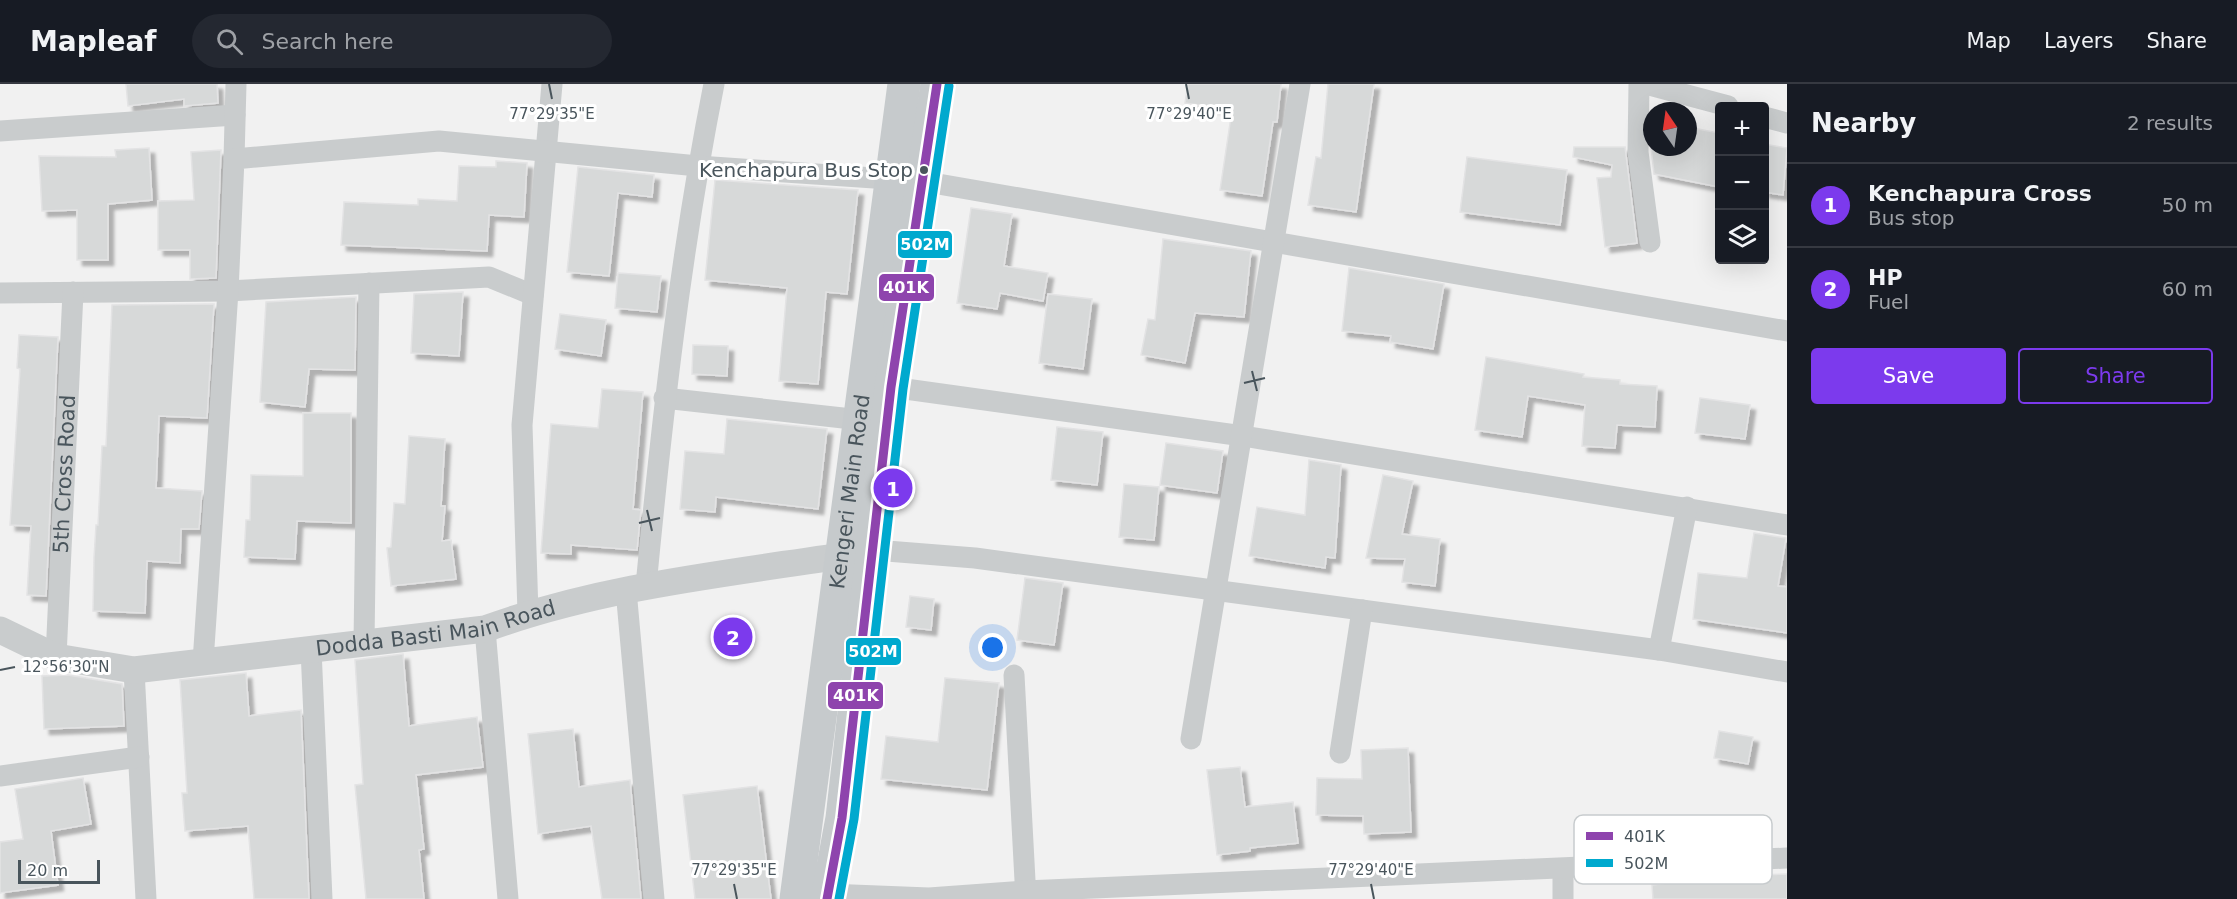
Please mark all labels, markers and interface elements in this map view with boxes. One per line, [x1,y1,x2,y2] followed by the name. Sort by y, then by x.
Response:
[192,14,612,68] search box
[30,25,156,58] text: Mapleaf
[213,25,246,58] icon: search
[261,29,394,54] text: Search here
[1967,29,2011,53] text: Map
[2044,29,2113,53] text: Layers
[2146,29,2207,53] text: Share
[1643,102,1697,156] north arrow
[1715,102,1769,264] map controls
[1715,102,1769,156] button: +
[509,105,595,123] text: 77°29'35"E
[1146,105,1232,123] text: 77°29'40"E
[1811,108,1916,138] text: Nearby
[2127,111,2213,135] text: 2 results
[1715,156,1769,210] button: −
[699,158,913,182] place label: Kenchapura Bus Stop
[918,164,930,176] marker: Kenchapura Bus Stop
[1868,181,2092,206] text: Kenchapura Cross
[1824,193,1837,217] text: 1
[2162,193,2213,217] text: 50 m
[1868,206,1954,230] text: Bus stop
[1715,210,1769,264] button: layers
[897,230,953,259] line badge: 502M
[900,235,950,254] text: 502M
[1868,265,1903,290] text: HP
[878,273,935,302] line badge: 401K
[1824,277,1837,301] text: 2
[2162,277,2213,301] text: 60 m
[883,278,930,297] text: 401K
[1868,290,1909,314] text: Fuel
[1811,348,2006,404] button: Save
[2018,348,2213,404] button: Share
[825,393,875,590] street label: Kengeri Main Road
[49,394,80,554] street label: 5th Cross Road
[874,466,912,510] pin: 1
[314,595,558,661] street label: Dodda Basti Main Road
[714,614,752,660] pin: 2
[978,633,1007,662] your location
[845,637,902,666] line badge: 502M
[848,642,898,661] text: 502M
[22,658,110,676] text: 12°56'30"N
[827,681,884,710] line badge: 401K
[833,686,880,705] text: 401K
[1574,815,1772,884] legend
[1624,827,1666,846] text: 401K
[1624,854,1668,873] text: 502M
[18,857,100,884] scale bar
[27,861,68,880] text: 20 m
[691,861,777,879] text: 77°29'35"E
[1328,861,1414,879] text: 77°29'40"E

